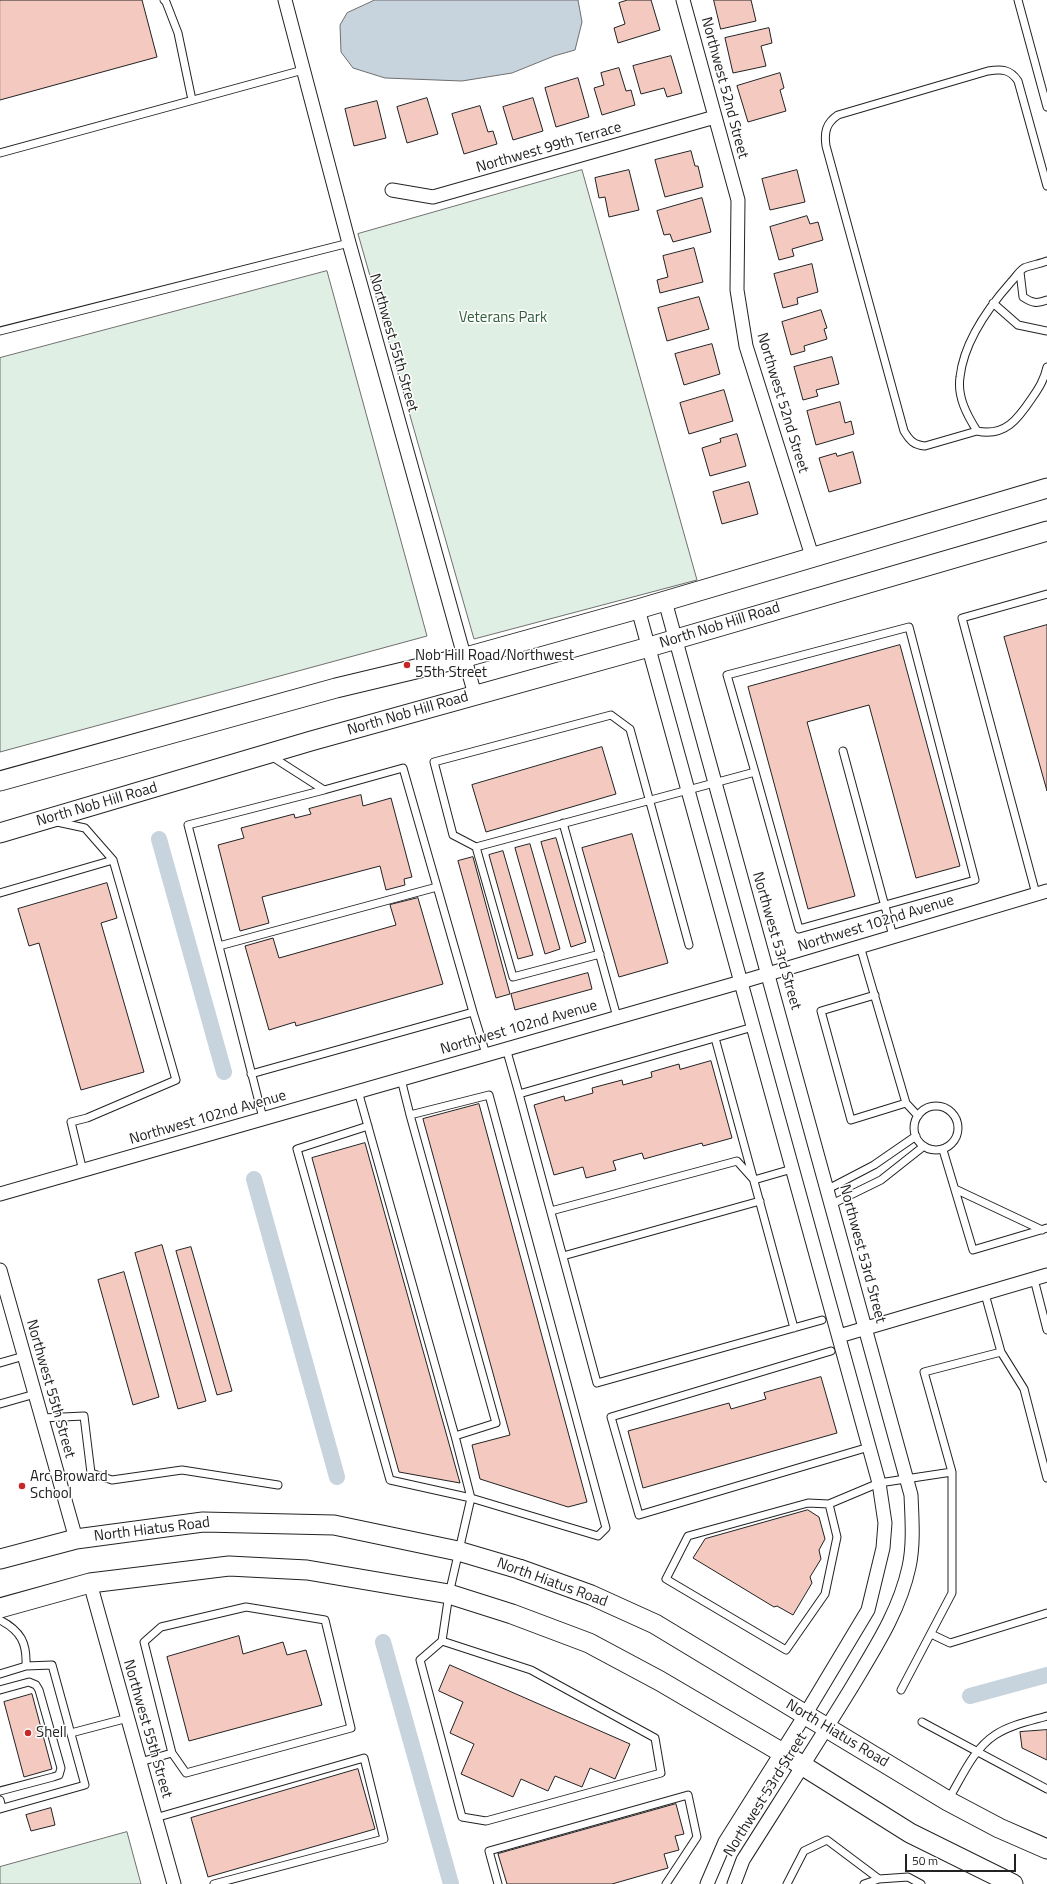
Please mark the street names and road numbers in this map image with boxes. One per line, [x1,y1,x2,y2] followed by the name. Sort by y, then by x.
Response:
[696,15,752,161] street label: Northwest 52nd Street
[474,119,624,177] street label: Northwest 99th Terrace
[365,272,421,414] street label: Northwest 55th Street
[752,331,812,475] street label: Northwest 52nd Street
[658,599,782,653] street label: North Nob Hill Road
[345,688,471,740] street label: North Nob Hill Road
[34,779,160,831] street label: North Nob Hill Road
[748,870,804,1012] street label: Northwest 53rd Street
[796,892,956,956] street label: Northwest 102nd Avenue
[439,997,599,1059] street label: Northwest 102nd Avenue
[128,1087,288,1149] street label: Northwest 102nd Avenue
[835,1183,889,1325] street label: Northwest 53rd Street
[22,1318,78,1460] street label: Northwest 55th Street
[93,1514,211,1546] street label: North Hiatus Road
[494,1555,610,1611] street label: North Hiatus Road
[119,1658,175,1800] street label: Northwest 55th Street
[782,1696,892,1772] street label: North Hiatus Road
[721,1730,811,1860] street label: Northwest 53rd Street

